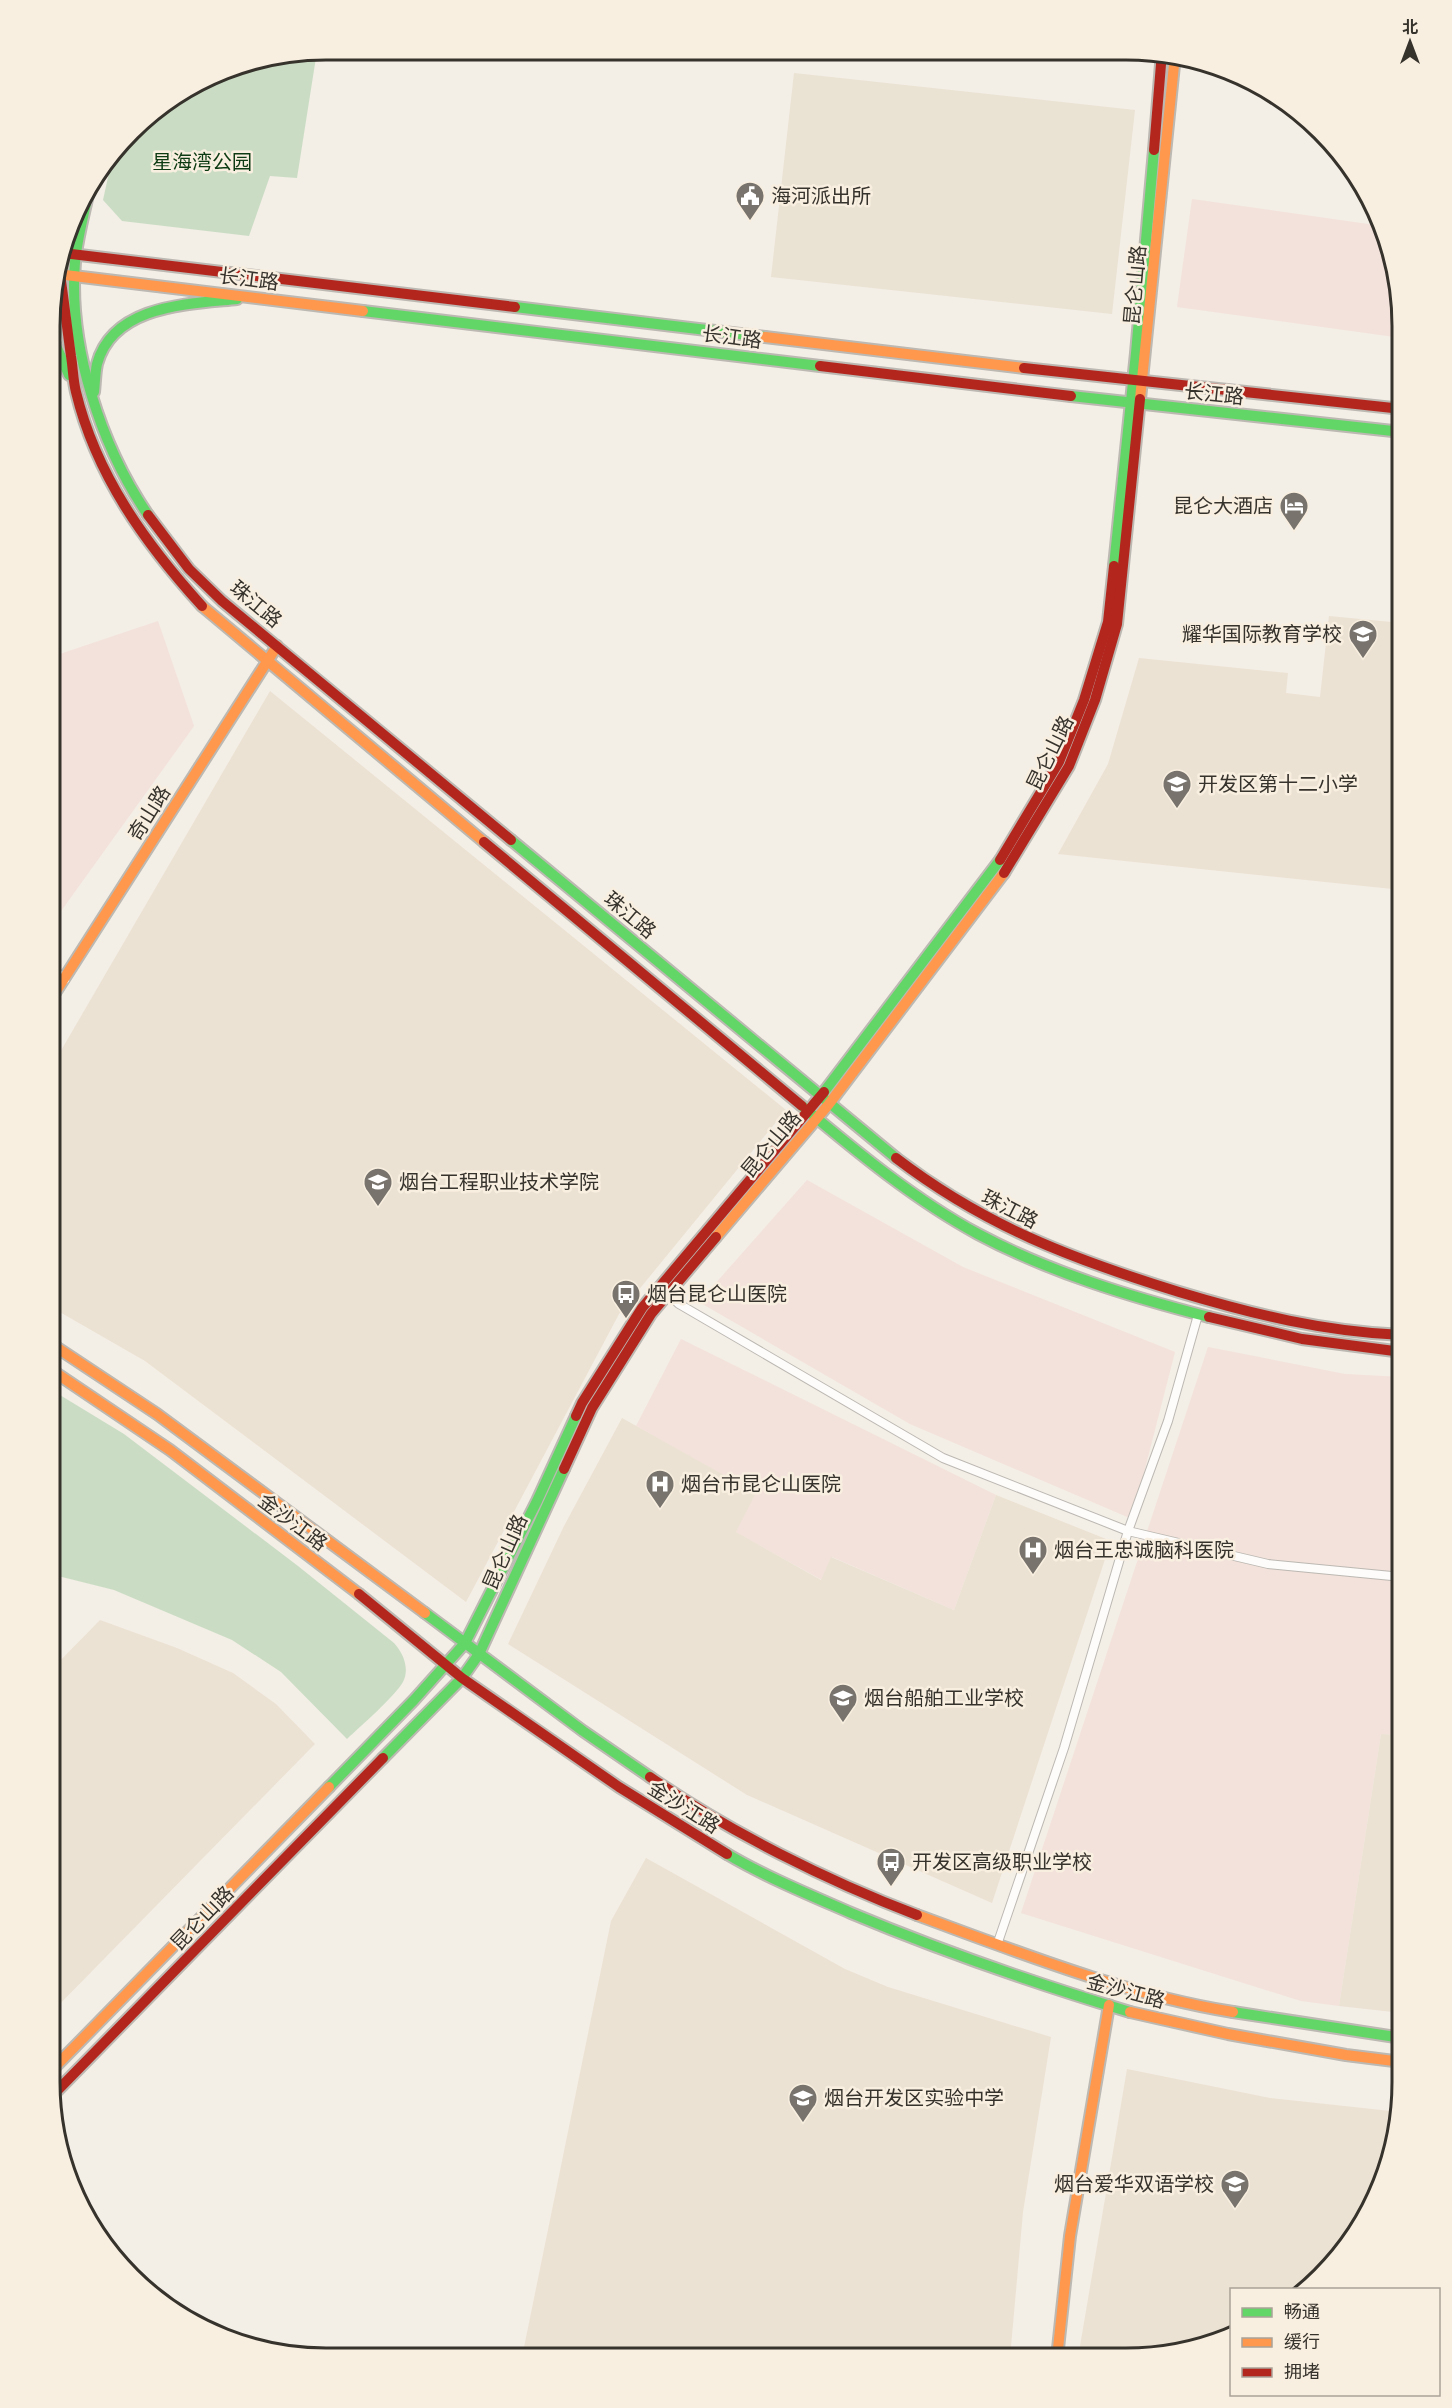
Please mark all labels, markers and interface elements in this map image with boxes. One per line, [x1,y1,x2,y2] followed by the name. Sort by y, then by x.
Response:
[1380,12,1440,72] north arrow
[1402,17,1418,38] text: 北
[152,149,252,175] park label: 星海湾公园
[734,180,766,222] public building icon: 海河派出所
[771,183,871,209] place label: 海河派出所
[1119,244,1151,326] street label: 昆仑山路
[218,262,280,296] street label: 长江路
[701,320,763,354] street label: 长江路
[1183,378,1245,410] street label: 长江路
[1278,490,1310,532] hotel icon: 昆仑大酒店
[1173,493,1273,519] place label: 昆仑大酒店
[225,575,287,633] street label: 珠江路
[1347,618,1379,660] school or university icon: 耀华国际教育学校
[1182,621,1342,647] place label: 耀华国际教育学校
[1021,711,1079,795] street label: 昆仑山路
[1161,768,1193,810] school or university icon: 开发区第十二小学
[1198,771,1358,797] place label: 开发区第十二小学
[122,781,176,845] street label: 奇山路
[599,886,661,944] street label: 珠江路
[735,1105,807,1183] street label: 昆仑山路
[362,1166,394,1208] school or university icon: 烟台工程职业技术学院
[399,1169,599,1195] place label: 烟台工程职业技术学院
[977,1184,1043,1234] street label: 珠江路
[610,1278,642,1320] bus stop icon: 烟台昆仑山医院
[647,1281,787,1307] place label: 烟台昆仑山医院
[644,1468,676,1510] hospital icon: 烟台市昆仑山医院
[681,1471,841,1497] place label: 烟台市昆仑山医院
[253,1488,333,1556] street label: 金沙江路
[477,1510,533,1594] street label: 昆仑山路
[1017,1534,1049,1576] hospital icon: 烟台王忠诚脑科医院
[1054,1537,1234,1563] place label: 烟台王忠诚脑科医院
[827,1682,859,1724] school or university icon: 烟台船舶工业学校
[864,1685,1024,1711] place label: 烟台船舶工业学校
[643,1775,725,1839] street label: 金沙江路
[875,1846,907,1888] bus stop icon: 开发区高级职业学校
[912,1849,1092,1875] place label: 开发区高级职业学校
[165,1880,239,1956] street label: 昆仑山路
[1084,1968,1168,2014] street label: 金沙江路
[787,2082,819,2124] school or university icon: 烟台开发区实验中学
[824,2085,1004,2111] place label: 烟台开发区实验中学
[1219,2168,1251,2210] school or university icon: 烟台爱华双语学校
[1054,2171,1214,2197] place label: 烟台爱华双语学校
[1230,2288,1440,2396] legend
[1284,2300,1320,2323] text: 畅通
[1284,2330,1320,2353] text: 缓行
[1284,2360,1320,2383] text: 拥堵

